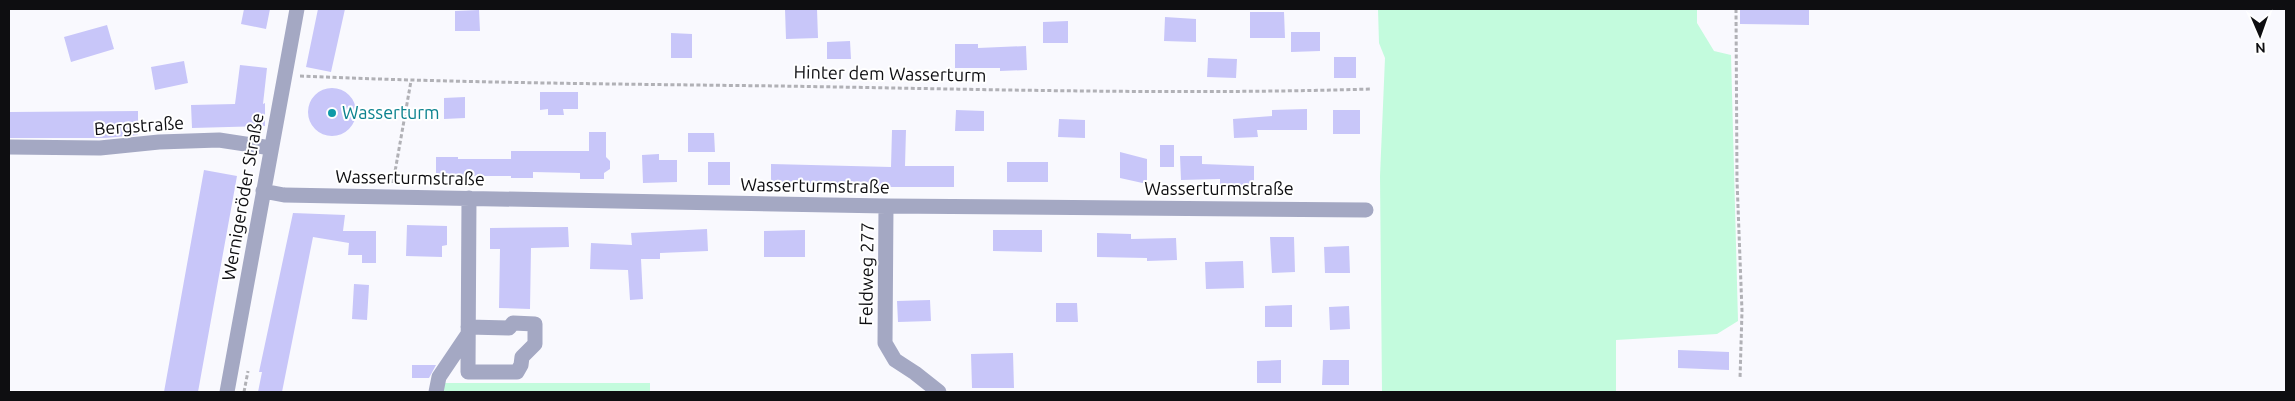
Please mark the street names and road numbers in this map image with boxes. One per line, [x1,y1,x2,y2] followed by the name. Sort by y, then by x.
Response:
[793,61,987,85] street label: Hinter dem Wasserturm
[217,111,267,282] street label: Wernigeröder Straße
[93,112,185,138] street label: Bergstraße
[335,166,485,188] street label: Wasserturmstraße
[740,174,890,196] street label: Wasserturmstraße
[1144,178,1294,198] street label: Wasserturmstraße
[855,222,877,326] street label: Feldweg 277

